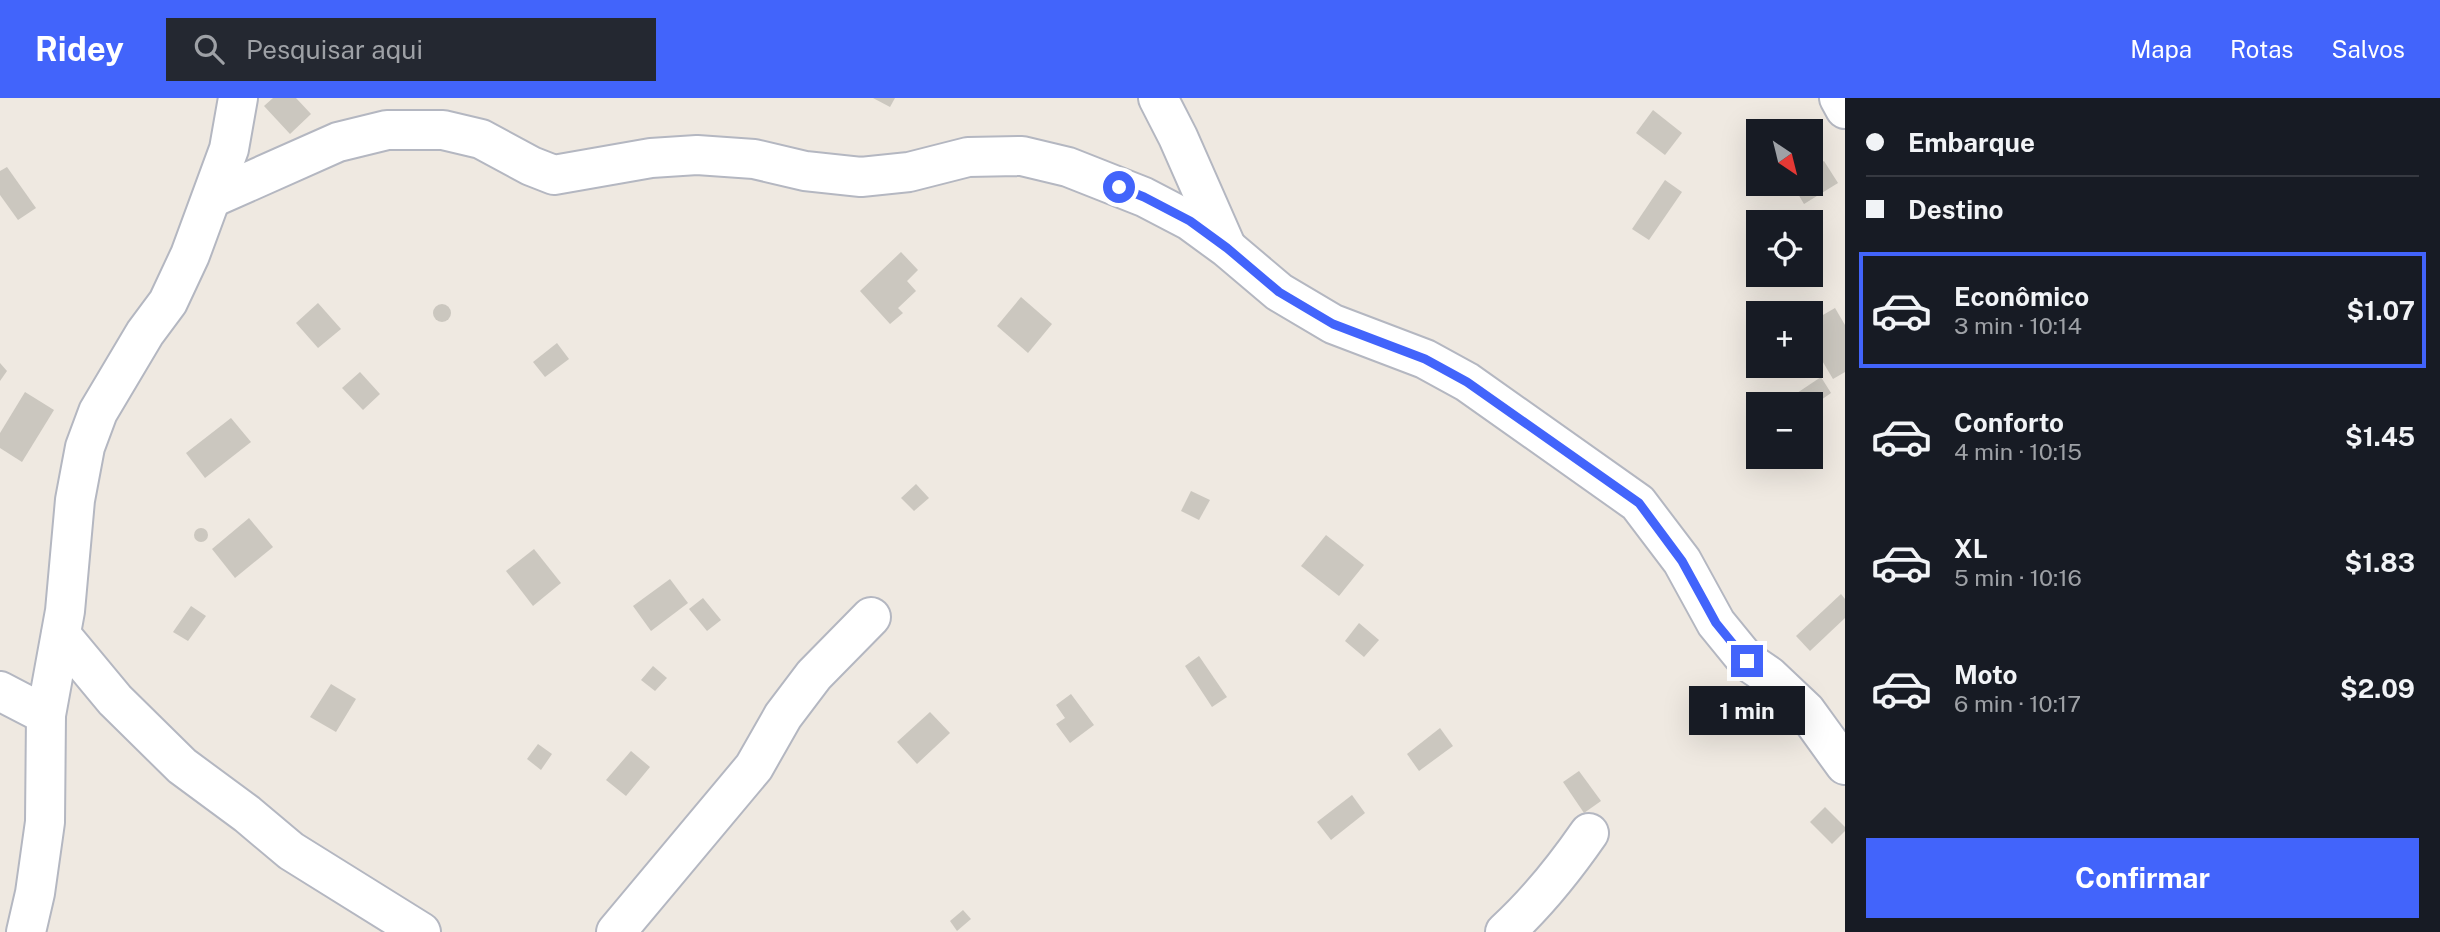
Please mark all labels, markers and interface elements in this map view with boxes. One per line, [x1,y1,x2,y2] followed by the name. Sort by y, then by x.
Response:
[166,18,656,81] search box
[35,30,124,68] text: Ridey
[190,30,228,68] icon: search
[246,34,423,65] text: Pesquisar aqui
[2130,35,2192,63] text: Mapa
[2230,35,2293,63] text: Rotas
[2331,35,2405,63] text: Salvos
[1746,119,1824,196] north arrow
[1746,119,1823,469] map controls
[1908,127,2035,158] text: Embarque
[1103,171,1135,203] route start
[1908,194,2004,225] text: Destino
[1746,210,1823,287] button: locate
[1870,279,1933,342] icon: car
[1954,281,2089,312] text: Econômico
[2347,295,2415,326] text: $1.07
[1746,301,1823,378] button: +
[1954,312,2082,339] text: 3 min · 10:14
[1746,392,1823,469] button: −
[1870,405,1933,468] icon: car
[1954,407,2064,438] text: Conforto
[2345,421,2415,452] text: $1.45
[1954,438,2082,465] text: 4 min · 10:15
[1870,531,1933,594] icon: car
[1954,533,1988,564] text: XL
[2345,547,2415,578] text: $1.83
[1954,564,2082,591] text: 5 min · 10:16
[1731,645,1763,677] route end
[1870,657,1933,720] icon: car
[1954,659,2017,690] text: Moto
[2340,673,2415,704] text: $2.09
[1689,686,1805,734] callout: 1 min
[1954,690,2081,717] text: 6 min · 10:17
[1719,697,1775,724] text: 1 min
[1866,838,2419,918] button: Confirmar

